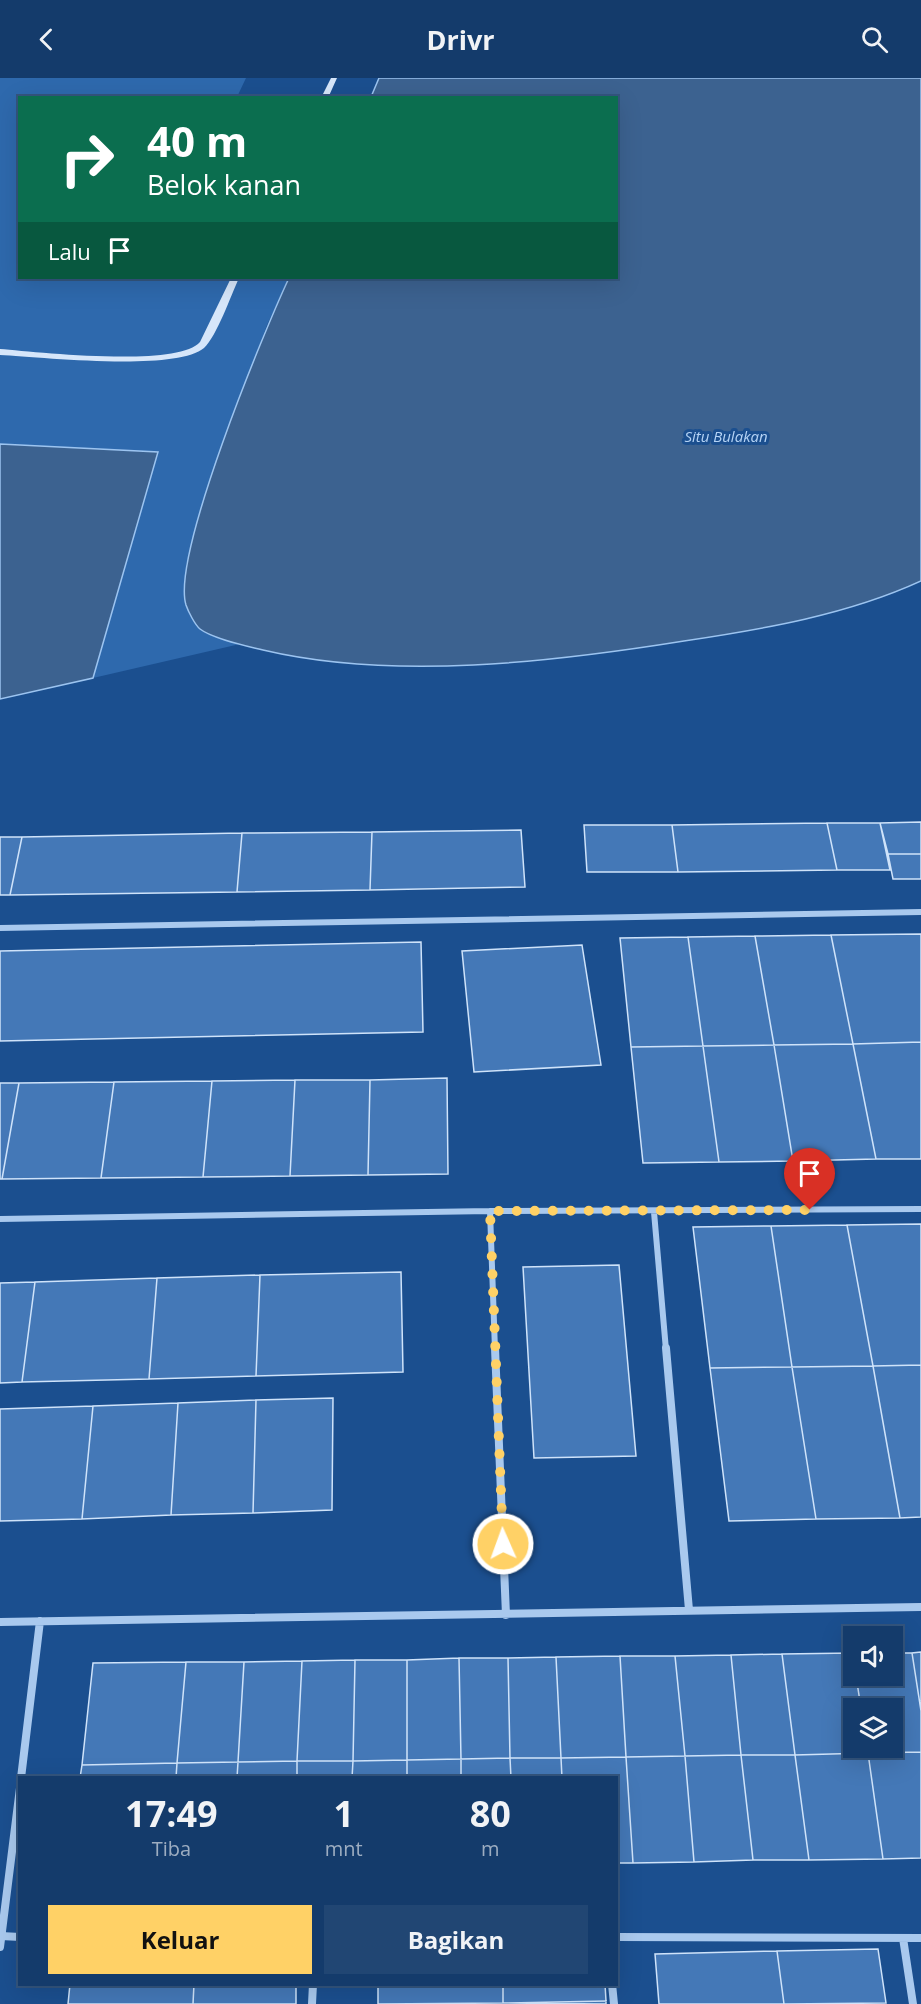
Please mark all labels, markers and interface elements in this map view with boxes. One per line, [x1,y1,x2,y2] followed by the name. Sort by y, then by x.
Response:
[426,21,495,58] text: Drivr
[30,23,63,56] icon: back
[858,23,891,56] icon: search
[147,112,247,169] text: 40 m
[48,120,126,198] icon: right
[147,166,301,203] text: Belok kanan
[103,234,136,267] icon: arrive
[48,236,91,266] text: Lalu
[684,426,768,446] water label: Situ Bulakan
[784,1148,835,1210] pin
[793,1157,826,1190] icon: arrive
[471,1512,535,1576] position arrow
[843,1626,903,1758] map controls
[843,1626,903,1686] button: sound
[843,1698,903,1758] button: layers
[125,1789,218,1838] text: 17:49
[333,1789,354,1838] text: 1
[470,1789,511,1838] text: 80
[152,1835,191,1862] text: Tiba
[325,1835,363,1862] text: mnt
[481,1835,500,1862] text: m
[48,1905,312,1974] button: Keluar
[324,1905,588,1974] button: Bagikan

